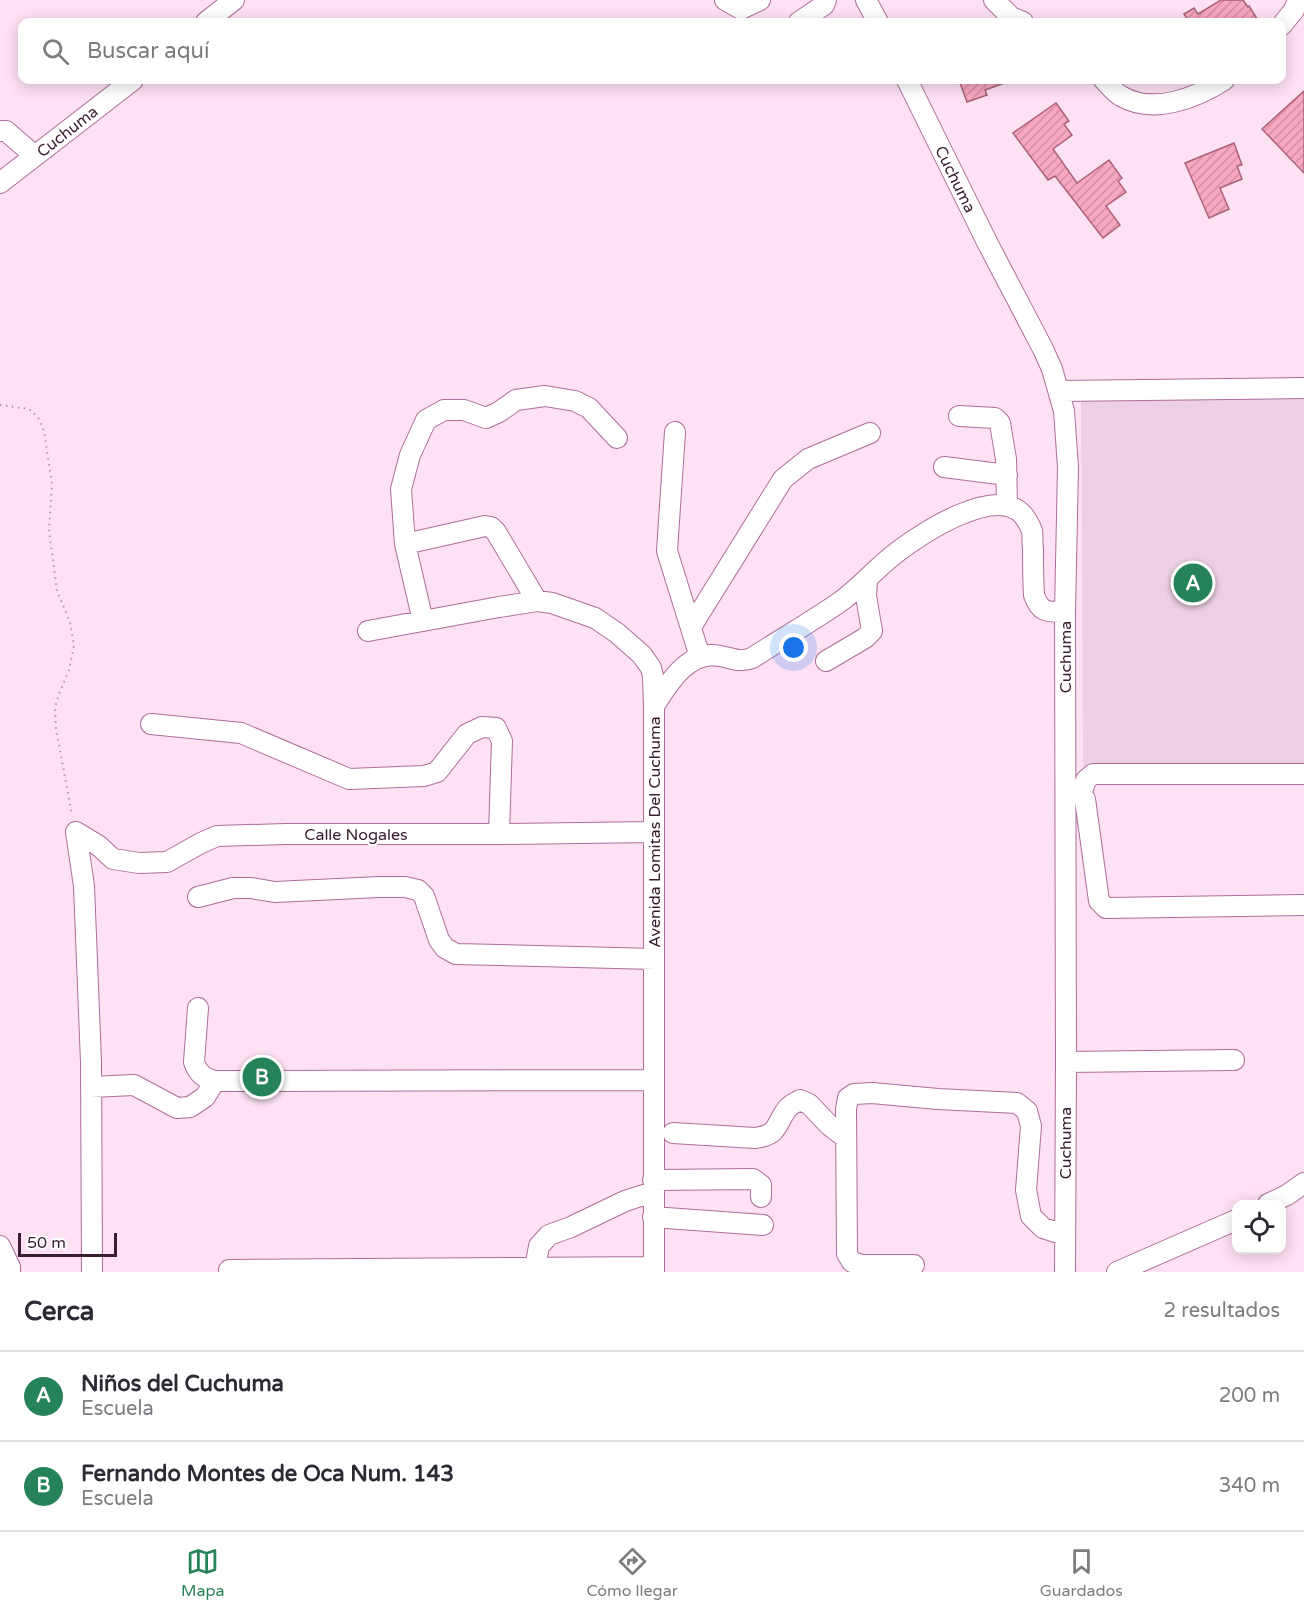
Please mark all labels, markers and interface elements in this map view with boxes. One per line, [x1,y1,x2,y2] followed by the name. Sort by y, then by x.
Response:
[18,18,1286,84] search box
[39,35,72,68] icon: search
[87,38,209,64] text: Buscar aquí
[33,102,102,162] street label: Cuchuma
[930,143,980,216] street label: Cuchuma
[1174,560,1212,606] pin: A
[1056,621,1076,693] street label: Cuchuma
[779,633,808,662] your location
[645,716,665,948] street label: Avenida Lomitas Del Cuchuma
[304,825,408,845] street label: Calle Nogales
[242,1054,282,1100] pin: B
[1056,1107,1076,1179] street label: Cuchuma
[1232,1200,1286,1254] map controls
[1232,1200,1286,1254] button: locate
[18,1230,117,1258] scale bar
[27,1233,66,1253] text: 50 m
[24,1296,94,1327] text: Cerca
[1164,1299,1280,1323] text: 2 resultados
[81,1371,284,1397] text: Niños del Cuchuma
[36,1384,51,1408] text: A
[1219,1384,1280,1408] text: 200 m
[81,1397,154,1421] text: Escuela
[81,1461,454,1487] text: Fernando Montes de Oca Num. 143
[37,1474,50,1498] text: B
[1219,1474,1280,1498] text: 340 m
[81,1487,154,1511] text: Escuela
[181,1545,224,1601] tab: Mapa
[586,1545,678,1601] tab: Cómo llegar
[1040,1545,1123,1601] tab: Guardados

